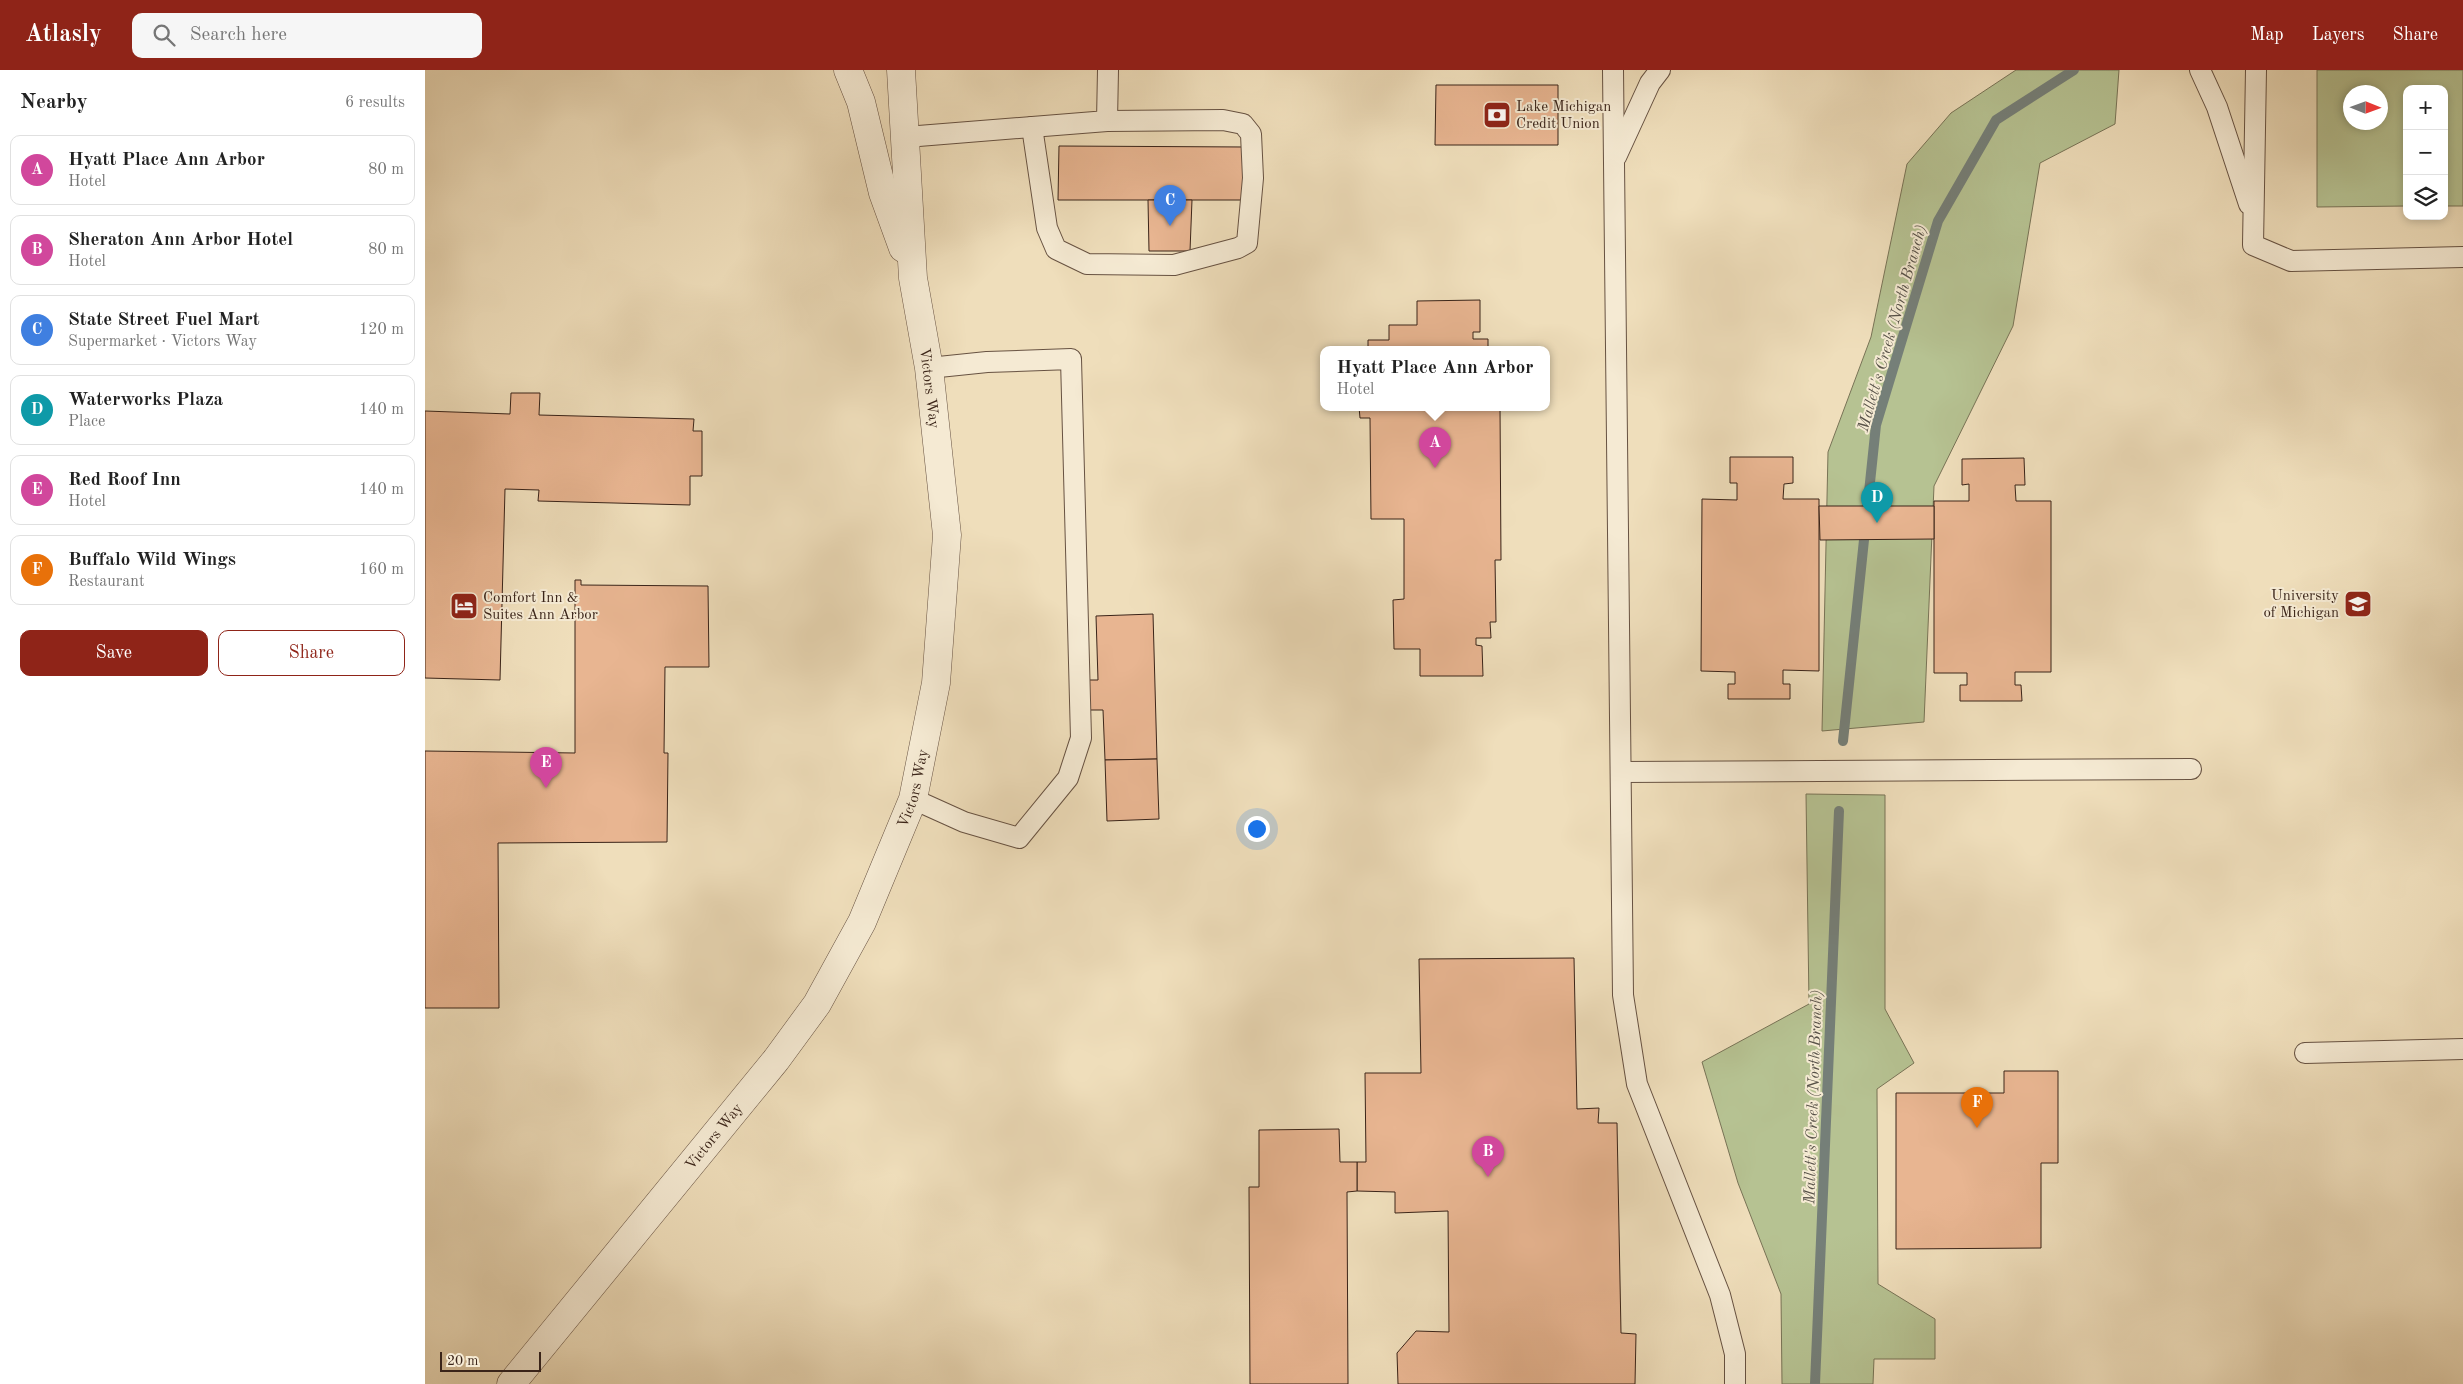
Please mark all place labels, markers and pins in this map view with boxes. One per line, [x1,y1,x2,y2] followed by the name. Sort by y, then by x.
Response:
[1482,100,1512,130] bank icon: Lake Michigan Credit Union
[1516,100,1611,132] place label: Lake Michigan Credit Union
[1154,185,1186,226] pin: C
[1419,427,1451,468] pin: A
[1861,482,1893,523] pin: D
[2263,589,2339,621] place label: University of Michigan
[2343,589,2373,619] school or university icon: University of Michigan
[449,591,479,621] hotel icon: Comfort Inn & Suites Ann Arbor
[483,591,598,623] place label: Comfort Inn & Suites Ann Arbor
[530,747,562,788] pin: E
[1961,1087,1993,1128] pin: F
[1472,1136,1504,1177] pin: B

